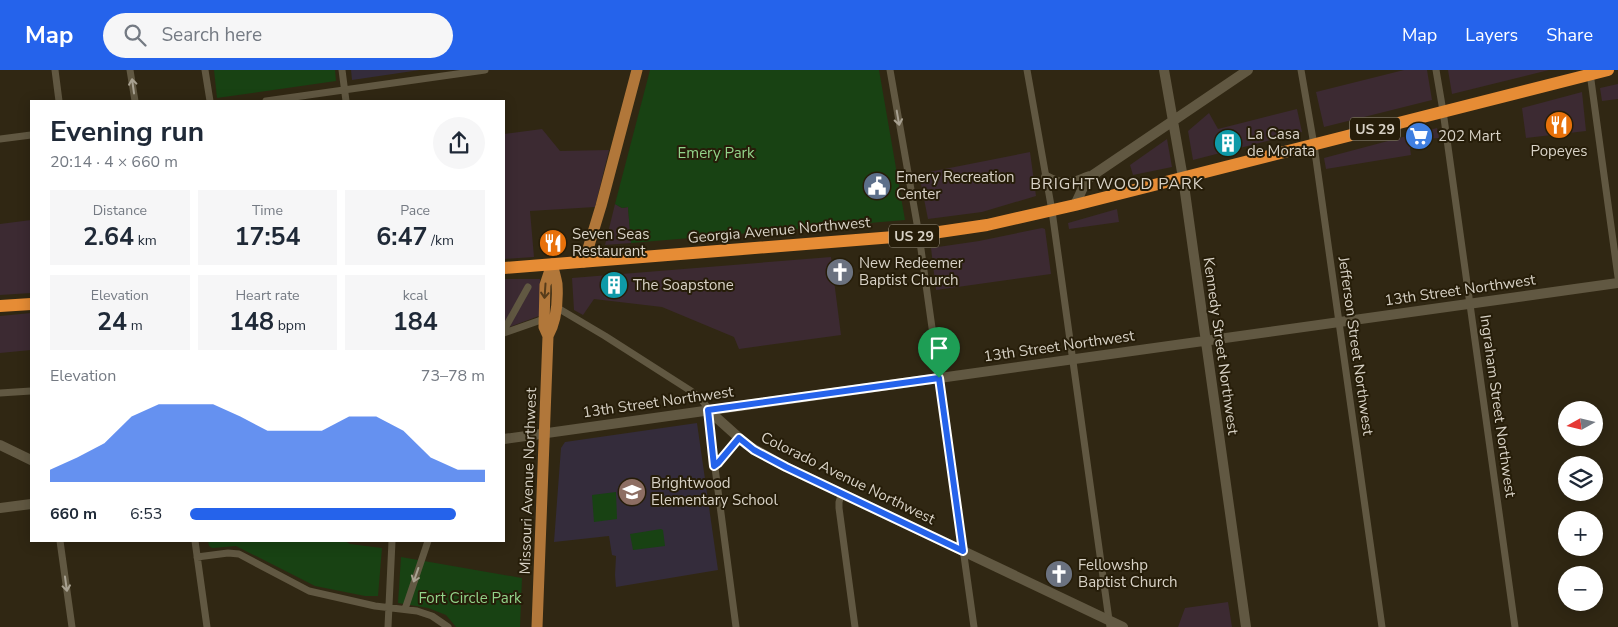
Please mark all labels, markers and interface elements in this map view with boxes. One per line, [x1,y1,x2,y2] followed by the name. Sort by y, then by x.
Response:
[103,13,453,58] search box
[25,19,73,51] text: Map
[121,21,149,49] icon: search
[161,22,262,48] text: Search here
[1402,23,1437,47] text: Map
[1465,23,1518,47] text: Layers
[1546,23,1593,47] text: Share
[127,78,137,94] one-way arrow
[894,110,904,126] one-way arrow
[1544,110,1574,140] restaurant icon: Popeyes
[50,113,204,151] text: Evening run
[433,117,485,169] button: share
[1350,118,1400,140] road number: US 29
[1404,121,1434,151] supermarket icon: 202 Mart
[1247,124,1315,161] place label: La Casa de Morata
[1438,126,1501,146] place label: 202 Mart
[1213,128,1243,158] building icon: La Casa de Morata
[1531,141,1587,161] place label: Popeyes
[678,143,755,163] park label: Emery Park
[50,151,178,173] text: 20:14 · 4 × 660 m
[896,167,1015,204] place label: Emery Recreation Center
[862,171,892,201] public building icon: Emery Recreation Center
[1030,173,1204,195] district label: BRIGHTWOOD PARK
[93,201,147,220] text: Distance
[252,201,283,220] text: Time
[400,201,430,220] text: Pace
[687,212,872,248] street label: Georgia Avenue Northwest
[83,220,134,254] text: 2.64
[234,220,301,254] text: 17:54
[376,220,428,254] text: 6:47
[572,224,649,261] place label: Seven Seas Restaurant
[889,224,939,248] road number: US 29
[538,228,568,258] restaurant icon: Seven Seas Restaurant
[134,231,157,250] text: km
[428,231,454,250] text: /km
[859,253,964,290] place label: New Redeemer Baptist Church
[1333,254,1379,437] street label: Jefferson Street Northwest
[1199,256,1243,437] street label: Kennedy Street Northwest
[825,257,855,287] church icon: New Redeemer Baptist Church
[1383,269,1537,310] street label: 13th Street Northwest
[599,270,629,300] building icon: The Soapstone
[633,275,734,295] place label: The Soapstone
[541,283,550,299] one-way arrow
[91,286,149,305] text: Elevation
[235,286,300,305] text: Heart rate
[403,286,428,305] text: kcal
[97,305,127,339] text: 24
[229,305,274,339] text: 148
[393,305,438,339] text: 184
[1475,313,1521,499] street label: Ingraham Street Northwest
[127,316,143,335] text: m
[274,316,306,335] text: bpm
[982,325,1136,366] street label: 13th Street Northwest
[918,327,960,378] pin
[925,334,953,362] icon: arrive
[50,365,116,387] text: Elevation
[421,365,485,387] text: 73–78 m
[581,381,735,422] street label: 13th Street Northwest
[515,387,541,575] street label: Missouri Avenue Northwest
[1558,401,1602,446] north arrow
[1558,401,1603,611] map controls
[758,427,939,529] street label: Colorado Avenue Northwest
[1558,456,1603,501] button: layers
[651,473,778,510] place label: Brightwood Elementary School
[617,477,647,507] school or university icon: Brightwood Elementary School
[50,503,97,525] text: 660 m
[130,503,162,525] text: 6:53
[1558,511,1603,556] button: +
[1078,555,1178,592] place label: Fellowshp Baptist Church
[1044,559,1074,589] church icon: Fellowshp Baptist Church
[1558,566,1603,611] button: −
[411,567,420,582] one-way arrow
[61,576,71,592] one-way arrow
[418,588,522,608] park label: Fort Circle Park

